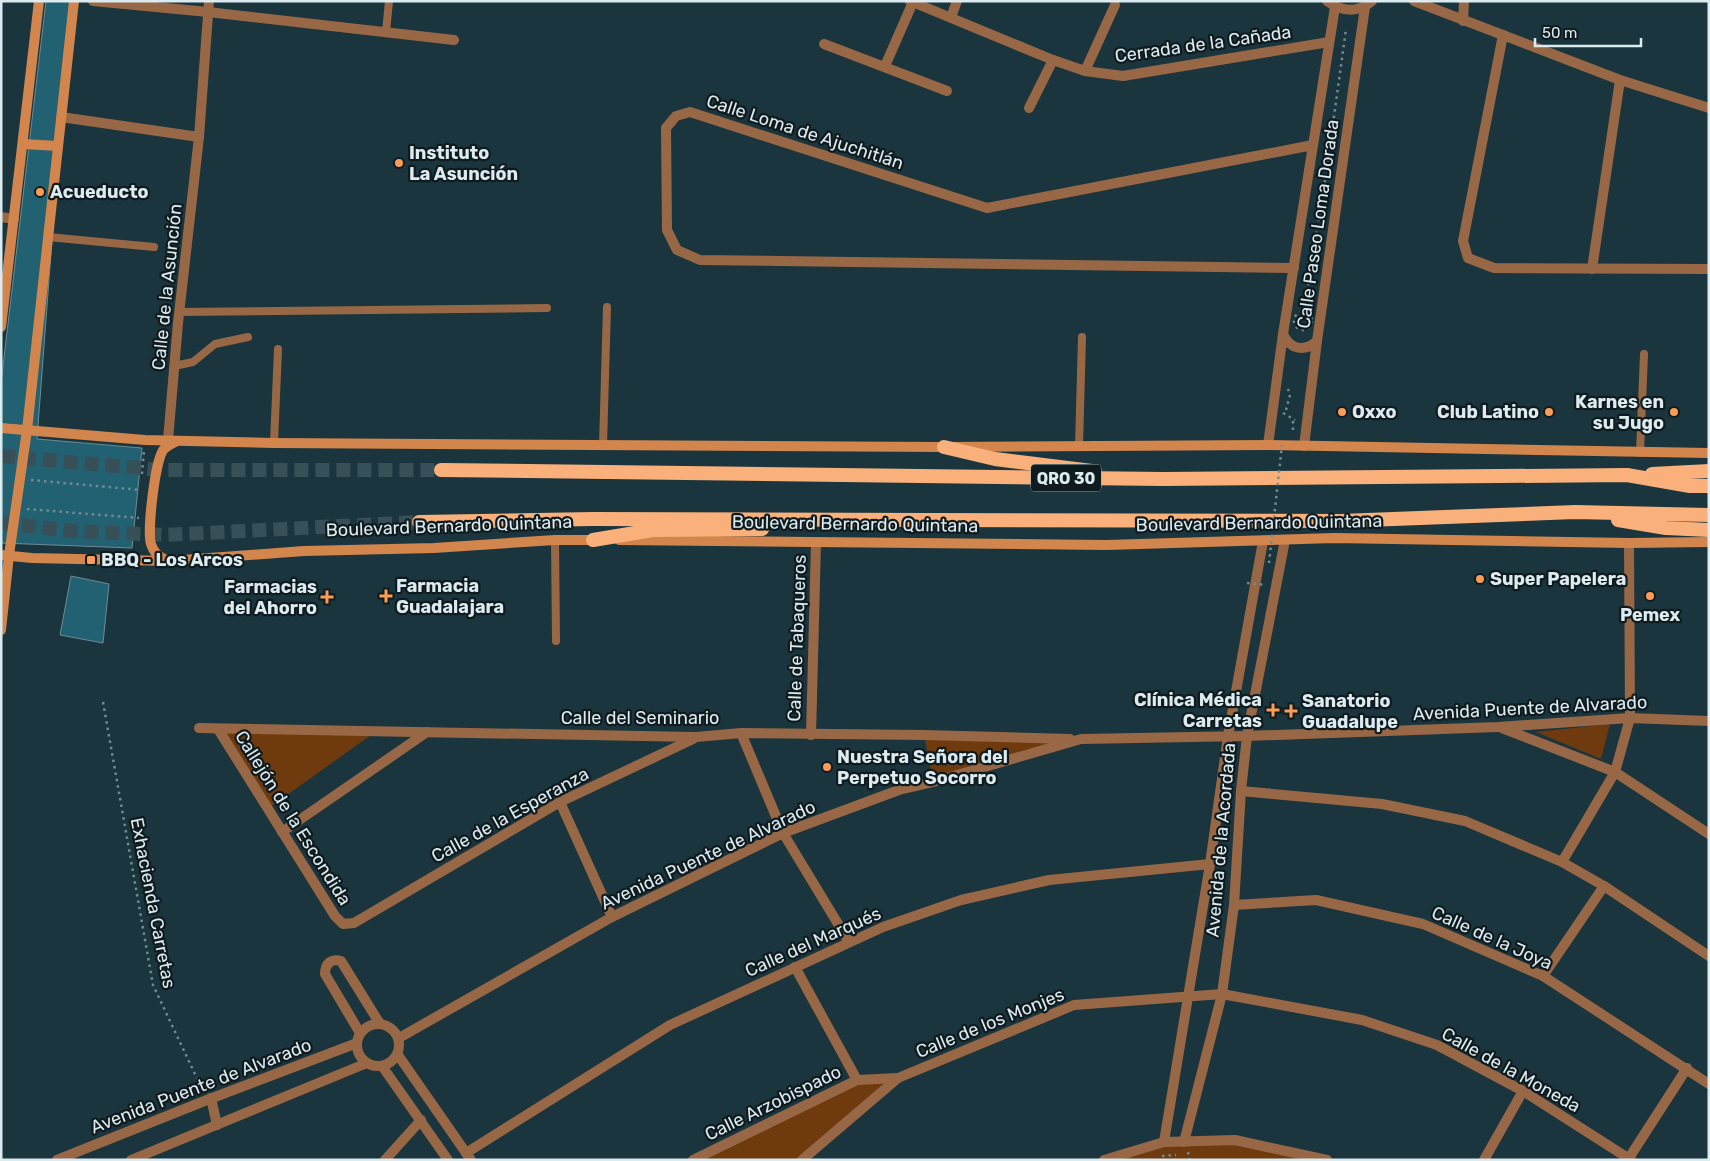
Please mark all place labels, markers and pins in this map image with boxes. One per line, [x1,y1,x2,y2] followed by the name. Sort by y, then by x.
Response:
[409,142,518,185] place label: Instituto La Asunción
[393,157,405,169] marker: Instituto La Asunción
[50,181,149,203] place label: Acueducto
[34,186,46,198] marker: Acueducto
[1575,391,1664,434] place label: Karnes en su Jugo
[1352,401,1397,423] place label: Oxxo
[1437,401,1539,423] place label: Club Latino
[1336,406,1348,418] marker: Oxxo
[1543,406,1555,418] marker: Club Latino
[1668,406,1680,418] marker: Karnes en su Jugo
[101,549,243,571] place label: BBQ - Los Arcos
[85,554,97,566] marker: BBQ - Los Arcos
[1490,568,1626,590] place label: Super Papelera
[1474,573,1486,585] marker: Super Papelera
[396,575,504,618] place label: Farmacia Guadalajara
[224,576,317,619] place label: Farmacias del Ahorro
[380,590,392,602] marker: Farmacia Guadalajara
[1644,590,1656,602] marker: Pemex
[321,591,333,603] marker: Farmacias del Ahorro
[1620,604,1681,626] place label: Pemex
[1134,689,1262,732] place label: Clínica Médica Carretas
[1302,690,1398,733] place label: Sanatorio Guadalupe
[1266,703,1280,717] marker: Clínica Médica Carretas
[1284,704,1298,718] marker: Sanatorio Guadalupe
[837,746,1008,789] place label: Nuestra Señora del Perpetuo Socorro
[821,761,833,773] marker: Nuestra Señora del Perpetuo Socorro

